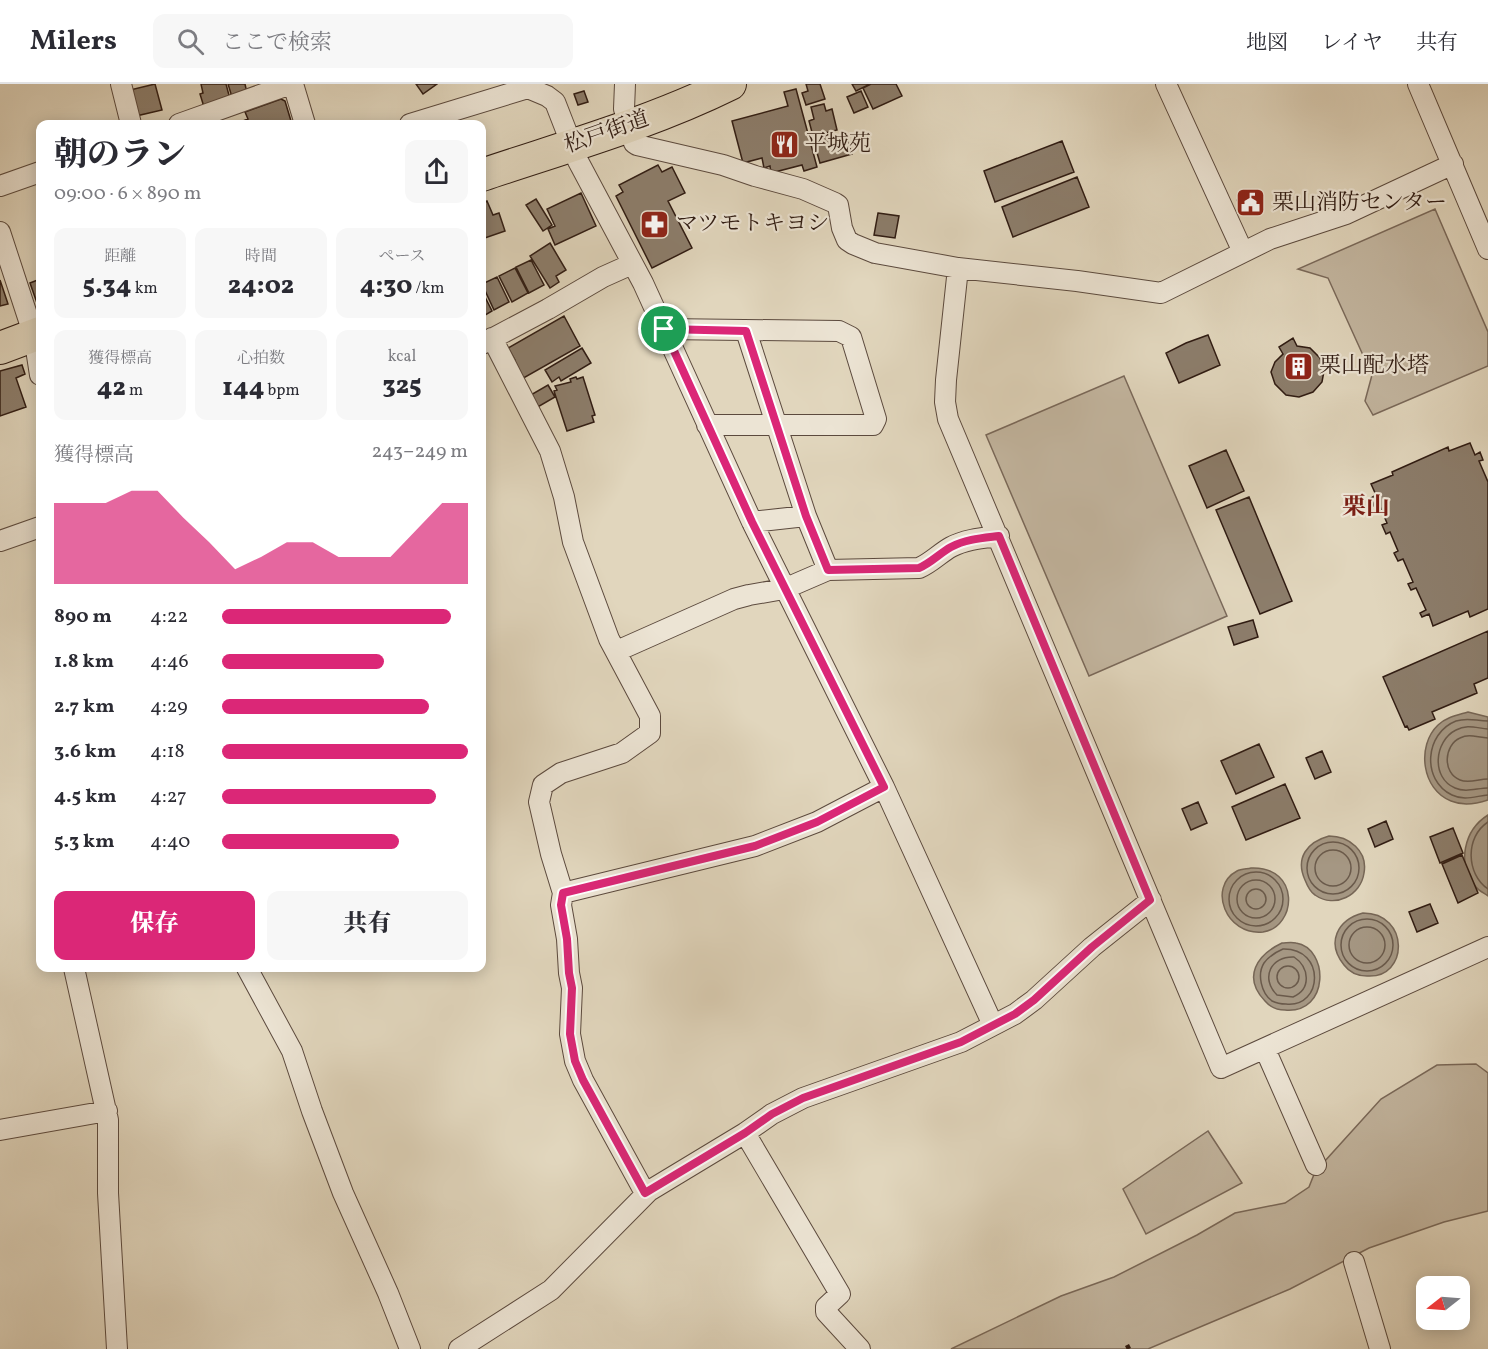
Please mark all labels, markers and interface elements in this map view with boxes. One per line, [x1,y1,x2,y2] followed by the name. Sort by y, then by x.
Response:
[153,14,573,68] search box
[30,22,117,61] text: Milers
[174,25,207,58] icon: search
[222,28,332,59] text: ここで検索
[1246,29,1288,58] text: 地図
[1321,29,1383,58] text: レイヤ
[1416,29,1458,58] text: 共有
[560,104,654,162] street label: 松戸街道
[768,128,800,160] restaurant icon: 平城苑
[805,129,871,160] place label: 平城苑
[54,134,186,180] text: 朝のラン
[405,140,468,203] button: share
[54,180,201,208] text: 09:00 · 6 × 890 m
[1235,187,1267,219] public building icon: 栗山消防センター
[1272,188,1447,219] place label: 栗山消防センター
[639,208,671,240] pharmacy icon: マツモトキヨシ
[676,209,829,240] place label: マツモトキヨシ
[104,246,136,268] text: 距離
[245,246,277,268] text: 時間
[378,246,426,268] text: ペース
[82,268,132,304] text: 5.34
[228,268,294,304] text: 24:02
[360,268,412,304] text: 4:30
[132,278,158,300] text: km
[412,278,444,300] text: /km
[638,303,689,354] pin
[647,312,680,345] icon: arrive
[388,346,416,368] text: kcal
[88,348,152,370] text: 獲得標高
[237,348,285,370] text: 心拍数
[1282,350,1314,382] building icon: 栗山配水塔
[1319,351,1429,382] place label: 栗山配水塔
[382,368,422,404] text: 325
[97,370,126,406] text: 42
[222,370,264,406] text: 144
[126,380,143,402] text: m
[264,380,300,402] text: bpm
[372,438,468,466] text: 243–249 m
[54,442,134,470] text: 獲得標高
[1342,491,1390,525] district label: 栗山
[54,603,112,631] text: 890 m
[150,603,188,631] text: 4:22
[54,648,114,676] text: 1.8 km
[150,648,189,676] text: 4:46
[54,693,115,721] text: 2.7 km
[150,693,188,721] text: 4:29
[54,738,116,766] text: 3.6 km
[150,738,185,766] text: 4:18
[54,783,117,811] text: 4.5 km
[150,783,187,811] text: 4:27
[54,828,115,856] text: 5.3 km
[150,828,190,856] text: 4:40
[54,891,255,960] button: 保存
[267,891,468,960] button: 共有
[1416,1276,1470,1330] north arrow
[1416,1276,1470,1330] map controls

